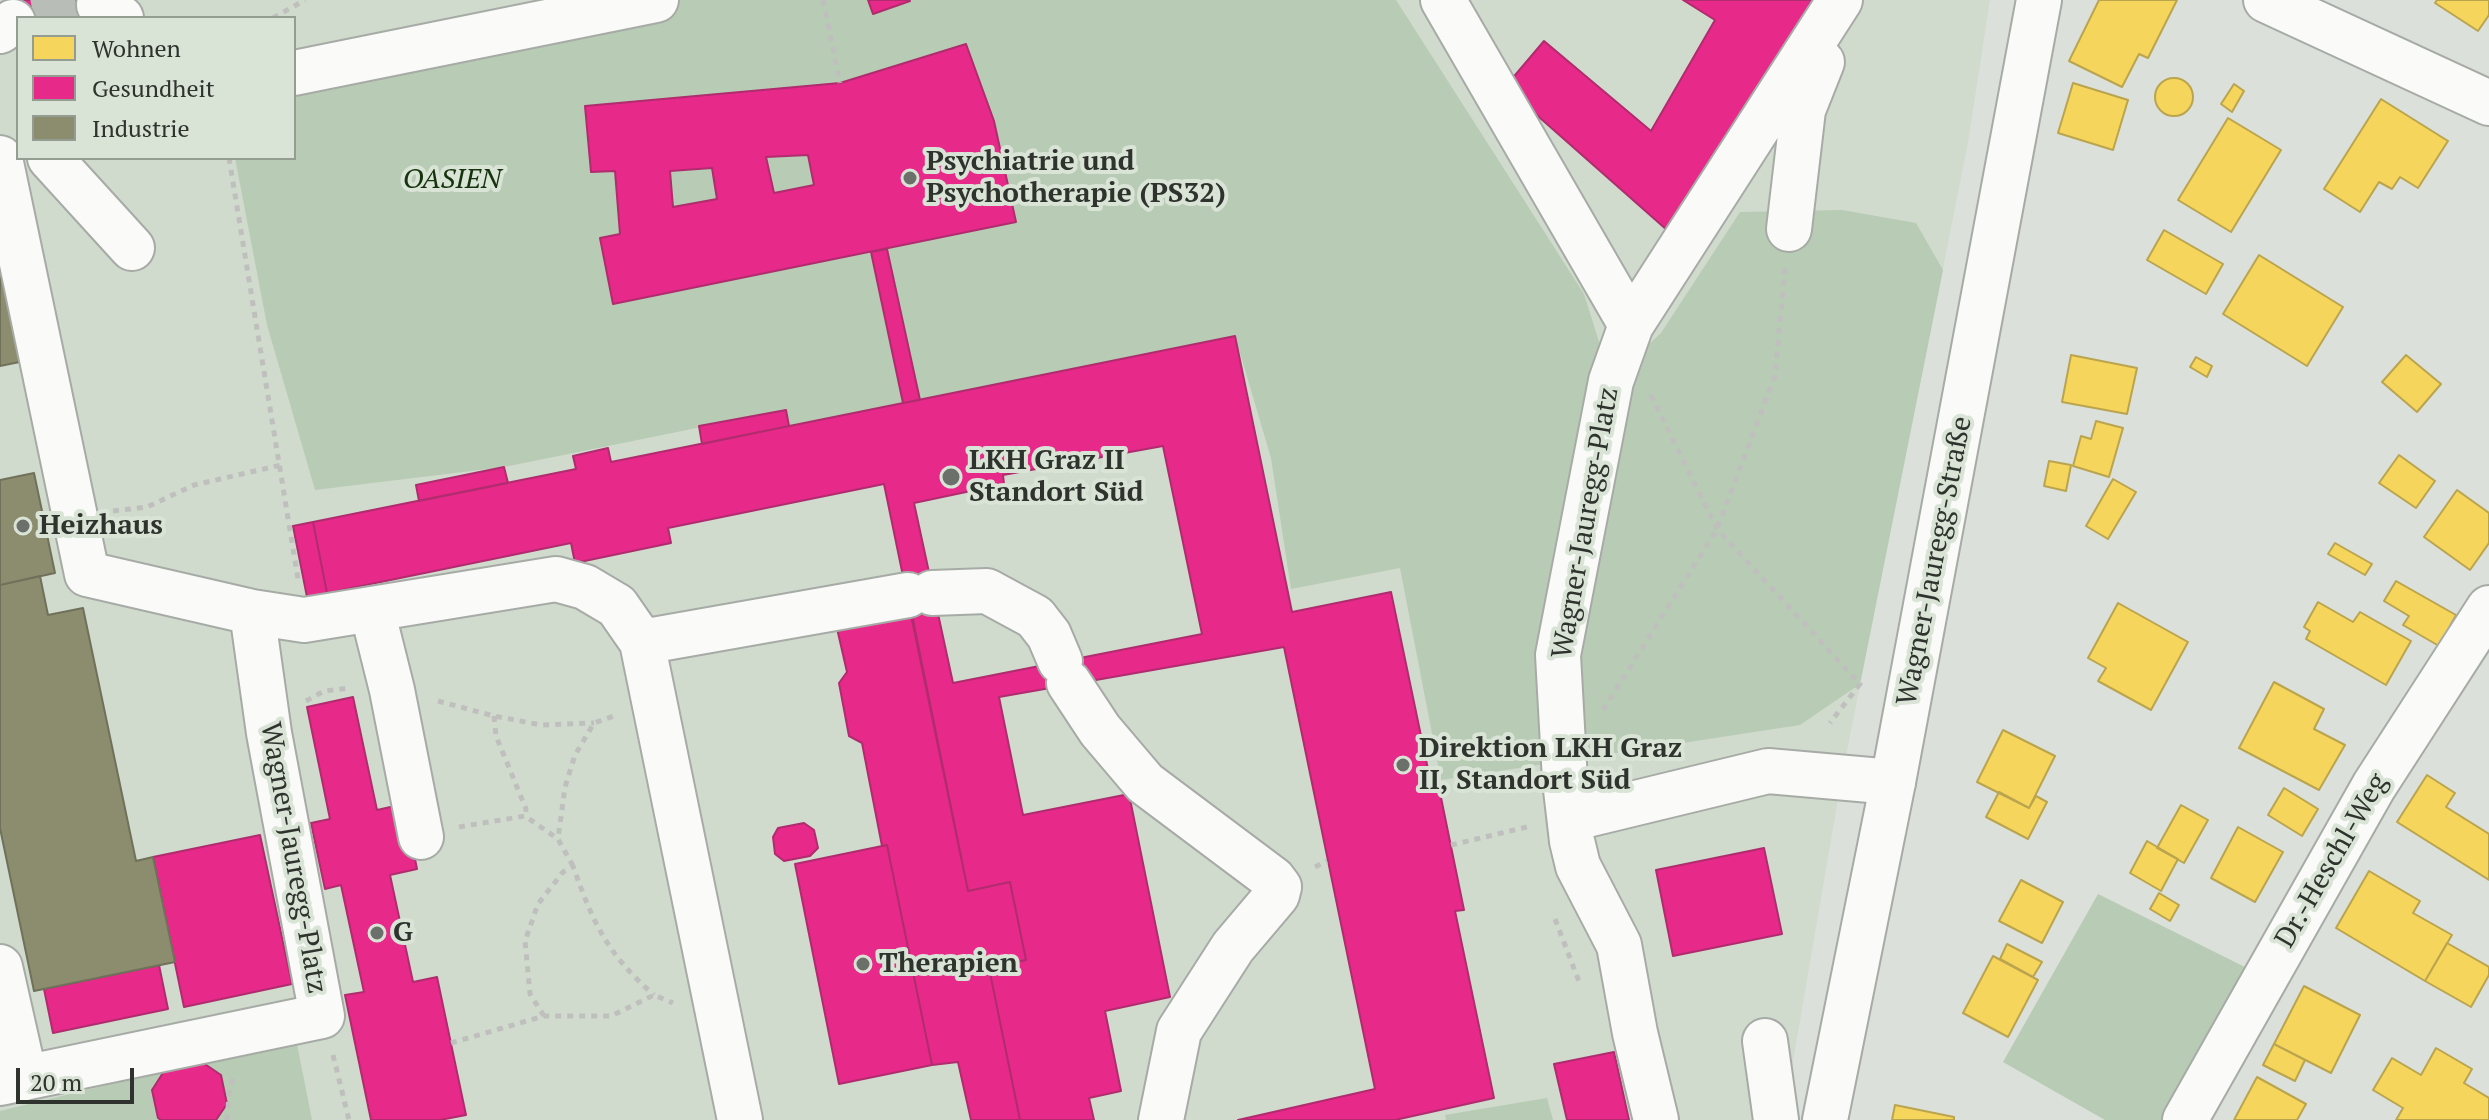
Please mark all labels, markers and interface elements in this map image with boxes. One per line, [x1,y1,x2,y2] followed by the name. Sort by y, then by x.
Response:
[16,16,296,160] legend
[92,32,181,64] text: Wohnen
[92,72,215,104] text: Gesundheit
[92,112,190,144] text: Industrie
[926,145,1226,211] place label: Psychiatrie und Psychotherapie (PS32)
[403,163,501,197] park label: OASIEN
[901,169,919,187] marker: Psychiatrie und Psychotherapie (PS32)
[1546,385,1626,661] street label: Wagner-Jauregg-Platz
[1890,414,1980,708] street label: Wagner-Jauregg-Straße
[969,444,1143,510] place label: LKH Graz II Standort Süd
[940,466,962,488] marker: LKH Graz II Standort Süd
[39,509,163,543] place label: Heizhaus
[14,517,32,535] marker: Heizhaus
[253,720,333,996] street label: Wagner-Jauregg-Platz
[1419,732,1682,798] place label: Direktion LKH Graz II, Standort Süd
[1394,756,1412,774] marker: Direktion LKH Graz II, Standort Süd
[2269,768,2395,954] street label: Dr.-Heschl-Weg
[393,916,413,950] place label: G
[368,924,386,942] marker: G
[879,947,1018,981] place label: Therapien
[854,955,872,973] marker: Therapien
[20,1052,138,1102] scale bar
[30,1066,82,1098] text: 20 m

